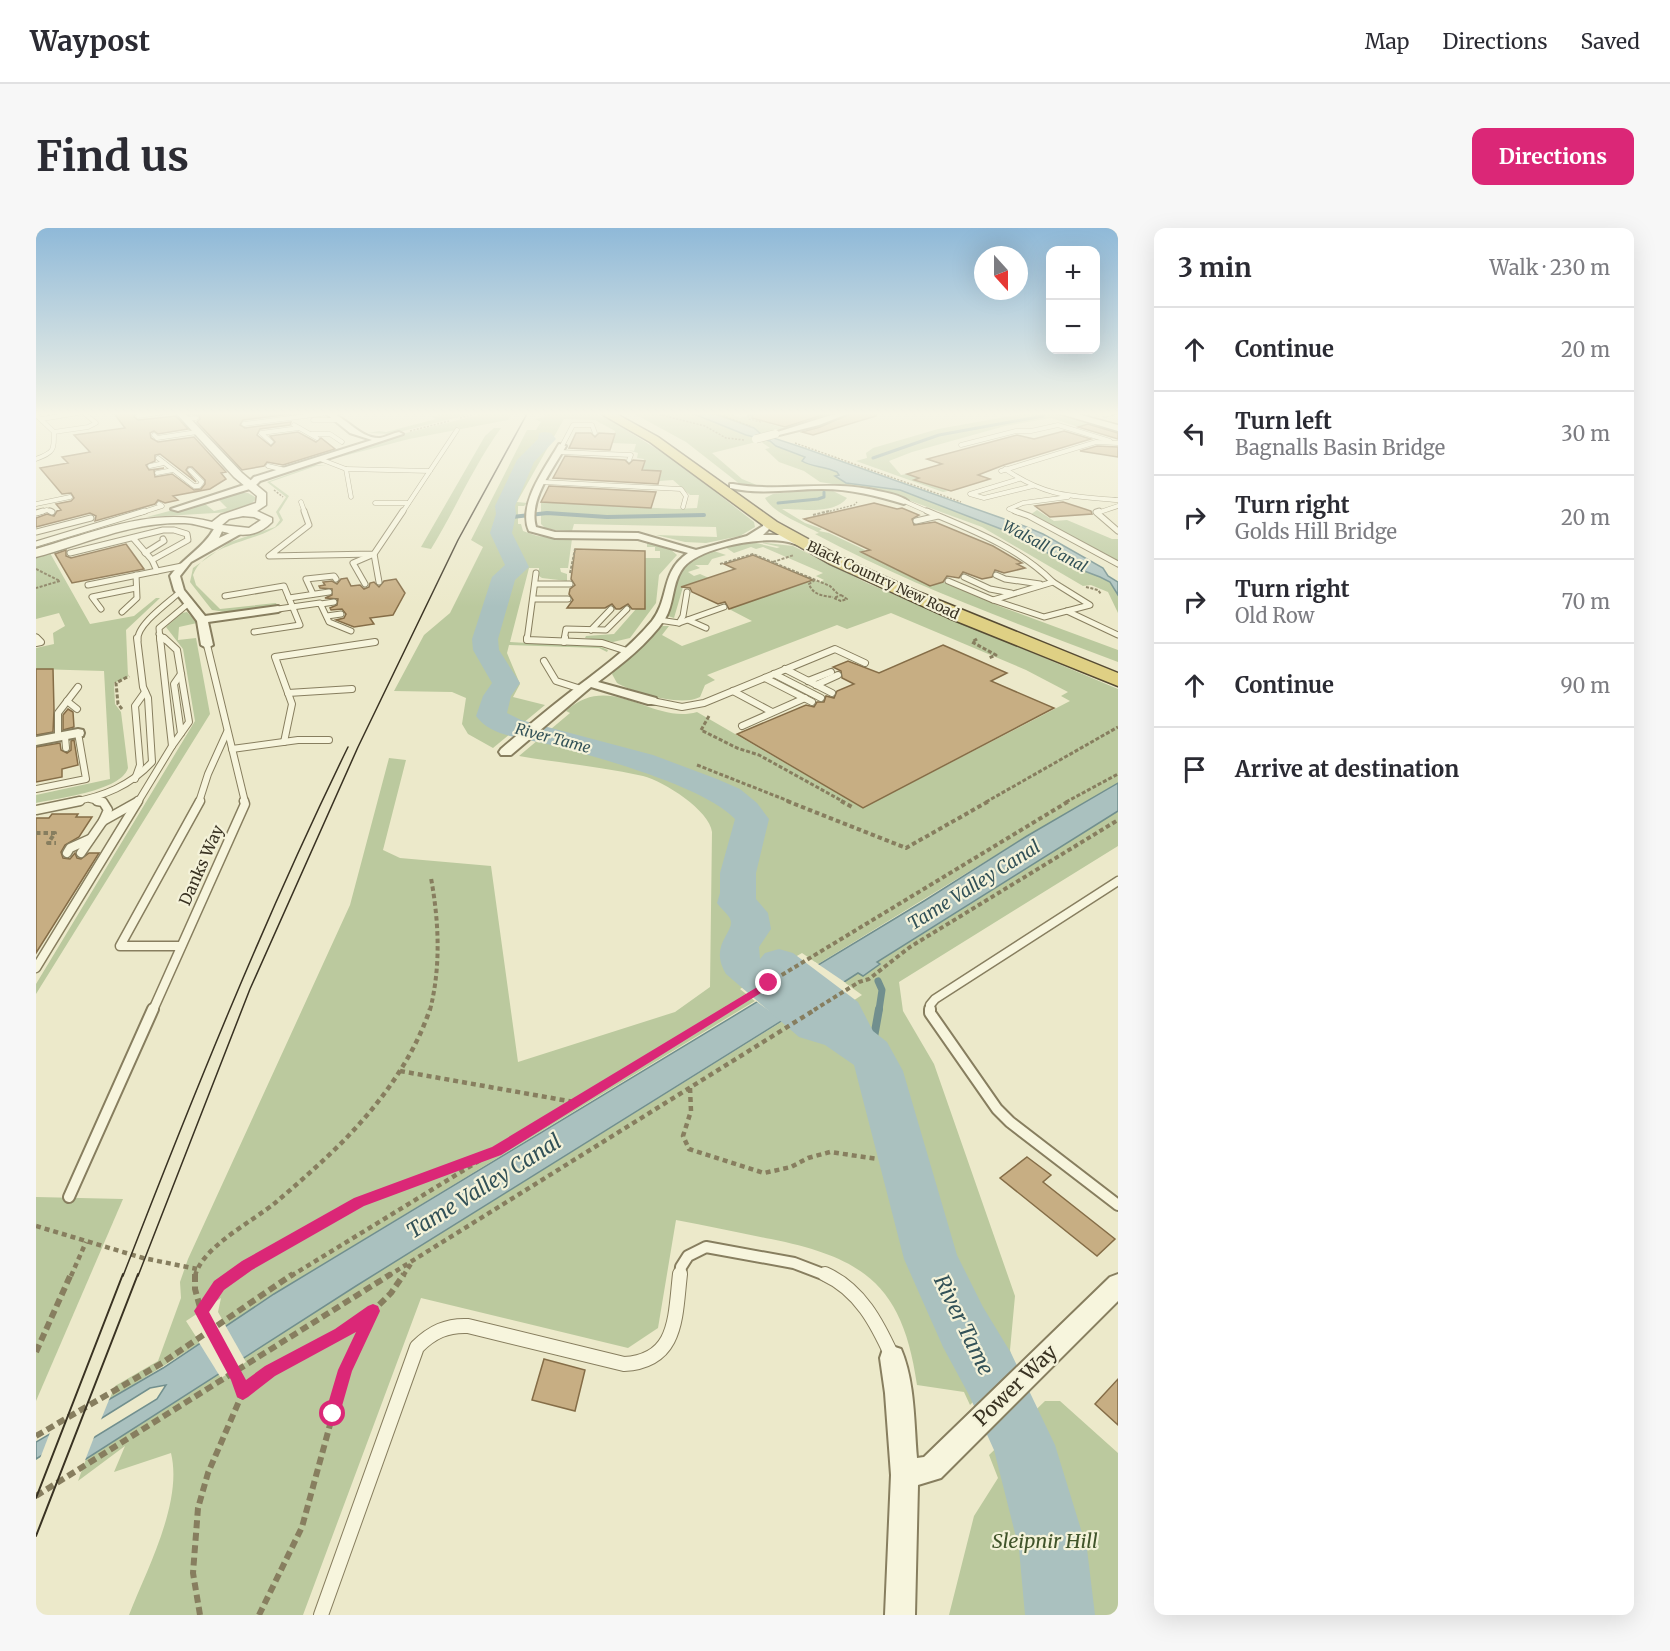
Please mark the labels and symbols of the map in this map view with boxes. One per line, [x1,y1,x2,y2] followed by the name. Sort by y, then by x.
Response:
[974,246,1028,300] north arrow
[999,516,1091,576] water label: Walsall Canal
[804,537,963,623] street label: Black Country New Road
[513,719,593,757] water label: River Tame
[174,821,228,908] street label: Danks Way
[904,835,1044,935] water label: Tame Valley Canal
[755,969,781,995] route end
[402,1128,566,1244] water label: Tame Valley Canal
[928,1270,1000,1380] water label: River Tame
[968,1339,1062,1431] street label: Power Way
[319,1400,345,1426] route start
[992,1528,1098,1553] park label: Sleipnir Hill

